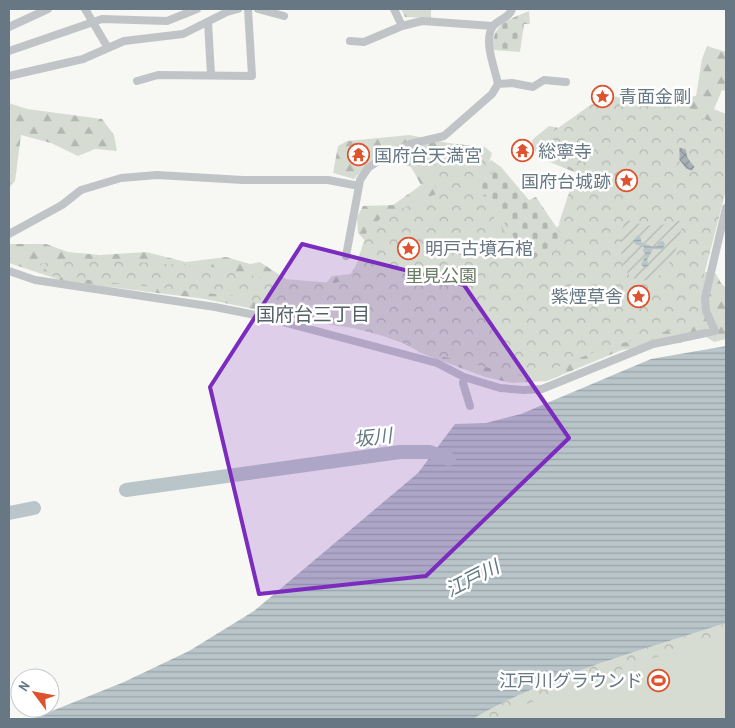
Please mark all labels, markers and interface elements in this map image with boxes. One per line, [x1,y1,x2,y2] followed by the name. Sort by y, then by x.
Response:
[591,84,615,108] place icon: 青面金剛
[619,84,691,109] place label: 青面金剛
[510,139,534,163] temple icon: 総寧寺
[538,139,592,164] place label: 総寧寺
[346,143,370,167] temple icon: 国府台天満宮
[374,143,482,168] place label: 国府台天満宮
[521,169,611,194] place label: 国府台城跡
[615,169,639,193] place icon: 国府台城跡
[397,236,421,260] place icon: 明戸古墳石棺
[425,236,533,261] place label: 明戸古墳石棺
[405,263,477,288] park label: 里見公園
[551,284,623,309] place label: 紫煙草舎
[627,284,651,308] place icon: 紫煙草舎
[256,301,370,327] district label: 国府台三丁目
[353,422,395,452] water label: 坂川
[441,553,505,603] water label: 江戸川
[10,668,60,718] north arrow
[499,668,643,693] place label: 江戸川グラウンド
[647,668,671,692] sports icon: 江戸川グラウンド
[14,678,34,694] text: N

